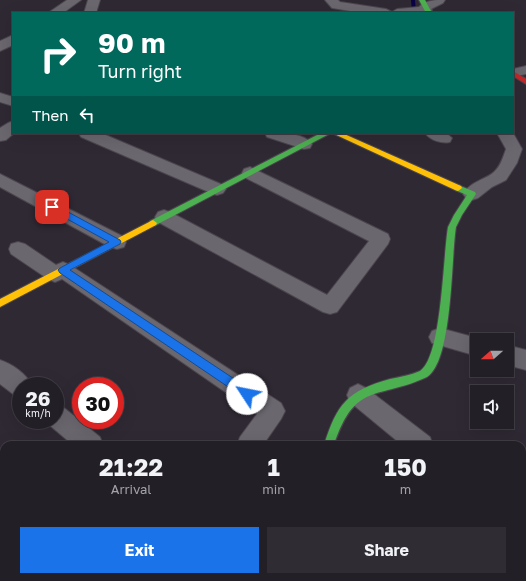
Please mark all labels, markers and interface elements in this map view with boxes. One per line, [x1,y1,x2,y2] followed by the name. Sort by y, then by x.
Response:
[98,26,165,59] text: 90 m
[32,28,84,80] icon: right
[98,60,182,82] text: Turn right
[76,104,98,126] icon: left
[32,106,68,124] text: Then
[35,190,69,224] pin
[41,196,63,218] icon: arrive
[470,333,514,377] north arrow
[470,333,514,429] map controls
[226,373,268,415] position arrow
[72,377,124,429] speed limit sign: 30
[470,385,514,429] button: sound
[26,386,50,410] text: 26
[25,407,51,419] text: km/h
[99,452,163,481] text: 21:22
[267,452,280,481] text: 1
[384,452,427,481] text: 150
[111,481,151,497] text: Arrival
[262,481,285,497] text: min
[400,481,411,497] text: m
[20,527,259,573] button: Exit
[267,527,506,573] button: Share

